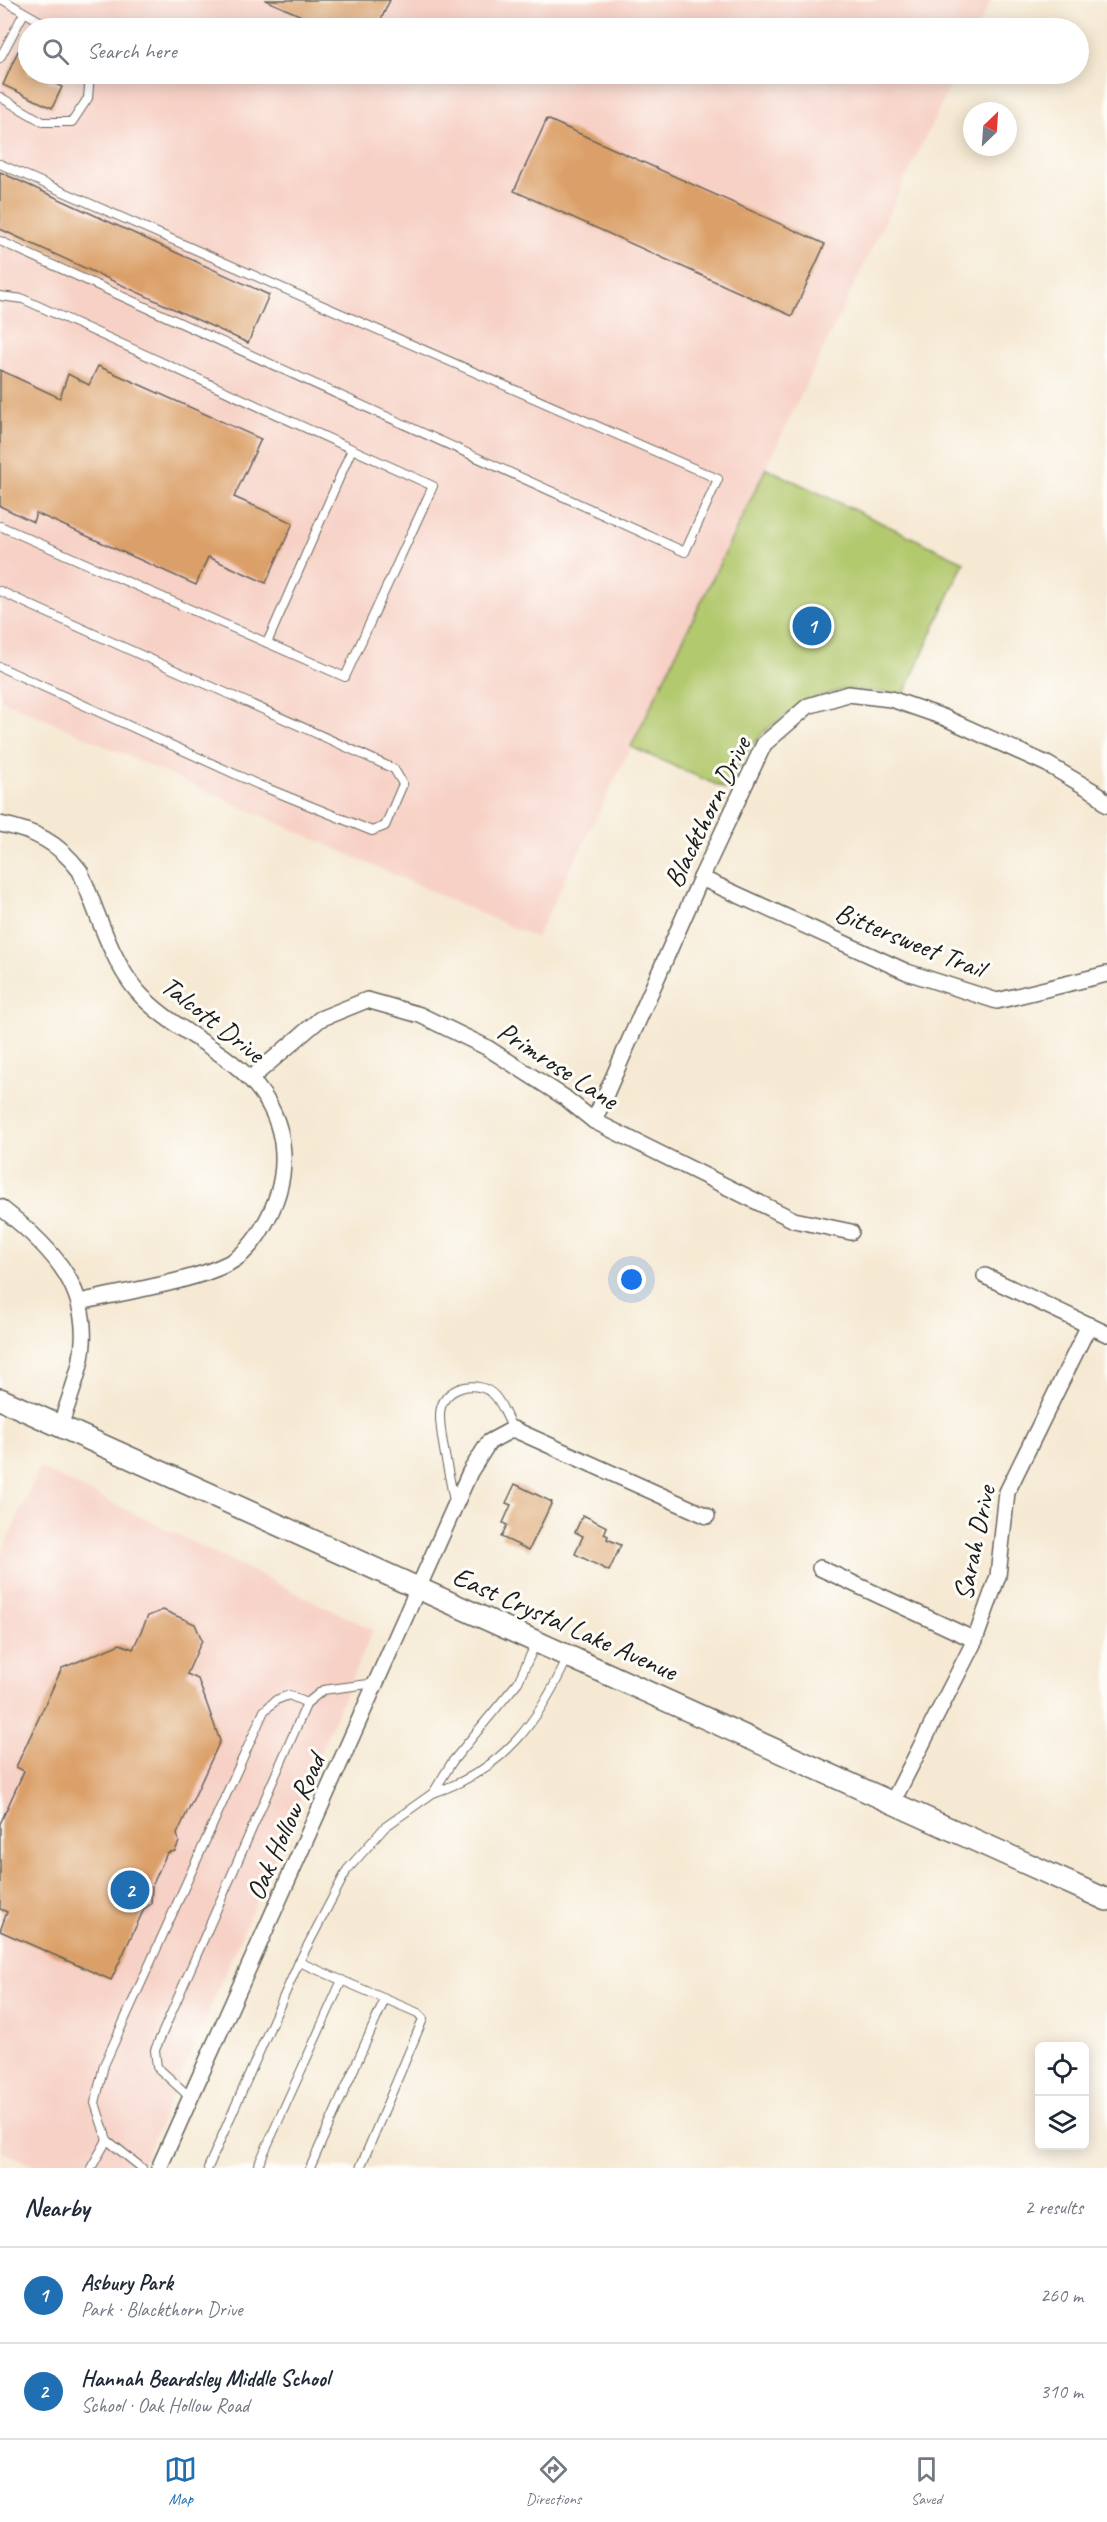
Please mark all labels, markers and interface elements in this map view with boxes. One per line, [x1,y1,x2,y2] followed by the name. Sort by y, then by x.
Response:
[18,18,1089,84] search box
[39,35,72,68] icon: search
[87,37,177,65] text: Search here
[963,102,1017,156] north arrow
[792,604,832,648] pin: 1
[656,729,759,893] street label: Blackthorn Drive
[830,894,995,988] street label: Bittersweet Trail
[154,968,273,1072] street label: Talcott Drive
[491,1013,627,1118] street label: Primrose Lane
[617,1265,646,1294] your location
[945,1481,1004,1603] street label: Sarah Drive
[447,1558,684,1689] street label: East Crystal Lake Avenue
[237,1745,334,1905] street label: Oak Hollow Road
[110,1868,150,1912] pin: 2
[1035,2042,1089,2150] map controls
[1035,2042,1089,2096] button: locate
[1035,2096,1089,2150] button: layers
[24,2191,89,2224] text: Nearby
[1024,2195,1083,2220] text: 2 results
[81,2269,173,2297] text: Asbury Park
[39,2283,48,2308] text: 1
[1040,2283,1083,2308] text: 260 m
[81,2297,243,2322] text: Park · Blackthorn Drive
[81,2365,330,2393] text: Hannah Beardsley Middle School
[39,2379,48,2404] text: 2
[1040,2379,1083,2404] text: 310 m
[81,2393,249,2418] text: School · Oak Hollow Road
[164,2453,197,2509] tab: Map
[526,2453,581,2509] tab: Directions
[910,2453,943,2509] tab: Saved

